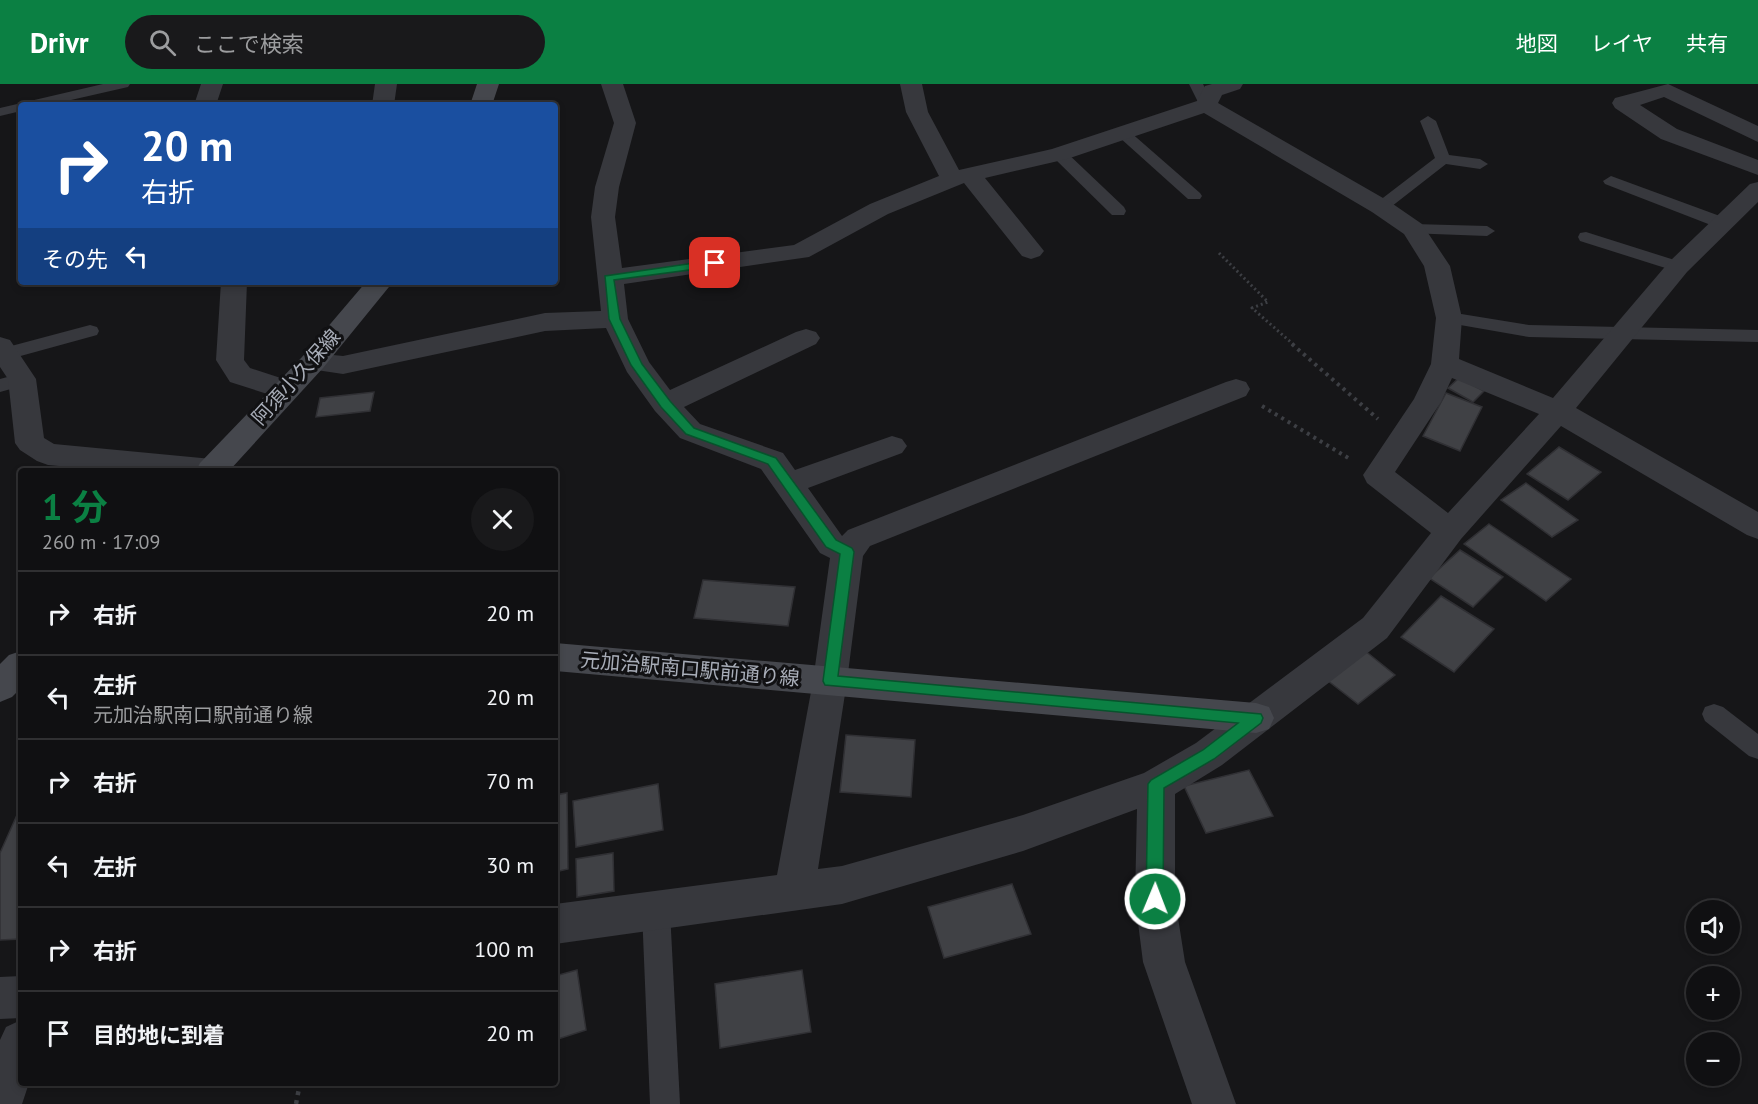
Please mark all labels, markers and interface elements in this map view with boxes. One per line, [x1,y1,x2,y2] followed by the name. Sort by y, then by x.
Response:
[125,15,545,69] search box
[30,24,89,61] text: Drivr
[146,26,179,59] icon: search
[194,30,304,58] text: ここで検索
[1516,30,1558,57] text: 地図
[1591,30,1653,57] text: レイヤ
[1686,30,1728,57] text: 共有
[141,118,233,173] text: 20 m
[42,126,120,204] icon: right
[141,175,195,209] text: 右折
[689,237,740,288] pin
[120,240,153,273] icon: left
[42,245,108,273] text: その先
[698,246,731,279] icon: arrive
[246,324,346,430] street label: 阿須小久保線
[42,483,108,530] text: 1 分
[471,488,534,551] button: close
[42,529,160,555] text: 260 m · 17:09
[42,597,75,630] icon: right
[486,599,534,627] text: 20 m
[93,601,137,629] text: 右折
[579,646,801,692] street label: 元加治駅南口駅前通り線
[93,671,137,699] text: 左折
[42,681,75,714] icon: left
[486,683,534,711] text: 20 m
[93,702,313,728] text: 元加治駅南口駅前通り線
[42,765,75,798] icon: right
[486,767,534,795] text: 70 m
[93,769,137,797] text: 右折
[42,849,75,882] icon: left
[486,851,534,879] text: 30 m
[93,853,137,881] text: 左折
[1123,867,1187,931] position arrow
[1686,900,1740,1086] map controls
[1686,900,1740,954] button: sound
[42,933,75,966] icon: right
[474,935,534,963] text: 100 m
[93,937,137,965] text: 右折
[1686,966,1740,1020] button: +
[42,1017,75,1050] icon: arrive
[486,1019,534,1047] text: 20 m
[93,1021,225,1049] text: 目的地に到着
[1686,1032,1740,1086] button: −

